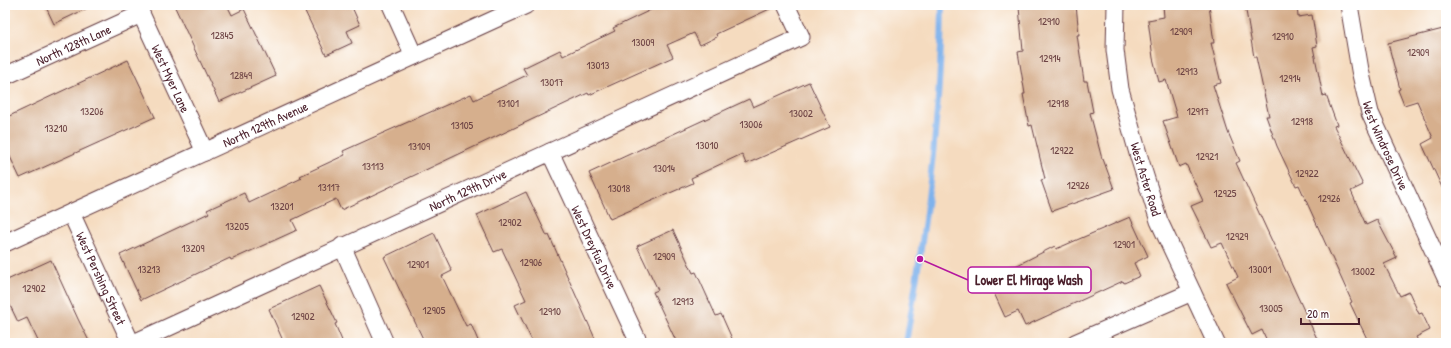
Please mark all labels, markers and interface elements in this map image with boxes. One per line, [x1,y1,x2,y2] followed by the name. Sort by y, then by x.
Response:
[1038,14,1060,28] house number: 12910
[33,20,114,70] street label: North 128th Lane
[1170,24,1192,38] house number: 12909
[211,28,234,42] house number: 12845
[1272,29,1294,43] house number: 12910
[632,35,654,49] house number: 13009
[147,42,195,116] street label: West Myer Lane
[1407,45,1429,59] house number: 12909
[1039,51,1061,65] house number: 12914
[587,58,609,72] house number: 13013
[1176,64,1198,78] house number: 12913
[230,68,252,82] house number: 12849
[1279,71,1301,85] house number: 12914
[540,75,564,89] house number: 13017
[497,96,519,110] house number: 13101
[1047,96,1069,110] house number: 12918
[220,97,311,151] street label: North 129th Avenue
[1359,99,1413,193] street label: West Windrose Drive
[80,104,104,118] house number: 13206
[1187,104,1209,118] house number: 12917
[789,106,813,120] house number: 13002
[1291,114,1313,128] house number: 12918
[739,117,763,131] house number: 13006
[451,118,474,132] house number: 13105
[45,121,68,135] house number: 13210
[696,138,718,152] house number: 13010
[408,139,430,153] house number: 13109
[1126,140,1166,218] street label: West Aster Road
[1050,143,1074,157] house number: 12922
[1196,149,1218,163] house number: 12921
[362,159,384,173] house number: 13113
[653,161,675,175] house number: 13014
[426,164,509,215] street label: North 129th Drive
[1295,166,1319,180] house number: 12922
[1067,178,1090,192] house number: 12926
[318,180,340,194] house number: 13117
[608,181,631,195] house number: 13018
[1214,186,1237,200] house number: 12925
[1318,191,1341,205] house number: 12926
[271,199,294,213] house number: 13201
[567,203,622,292] street label: West Dreyfus Drive
[498,215,522,229] house number: 12902
[225,219,249,233] house number: 13205
[72,229,131,328] street label: West Pershing Street
[1226,229,1248,243] house number: 12929
[1113,237,1135,251] house number: 12901
[181,241,205,255] house number: 13209
[653,249,675,263] house number: 12909
[520,255,543,269] house number: 12906
[407,257,429,271] house number: 12901
[138,262,161,276] house number: 13213
[1249,262,1271,276] house number: 13001
[1351,264,1375,278] house number: 13002
[968,267,1091,293] callout: Lower El Mirage Wash
[975,270,1083,291] text: Lower El Mirage Wash
[22,281,46,295] house number: 12902
[672,294,694,308] house number: 12913
[1301,300,1359,326] scale bar
[1259,301,1283,315] house number: 13005
[423,303,446,317] house number: 12905
[539,304,561,318] house number: 12910
[1307,305,1329,322] text: 20 m
[291,309,315,323] house number: 12902

